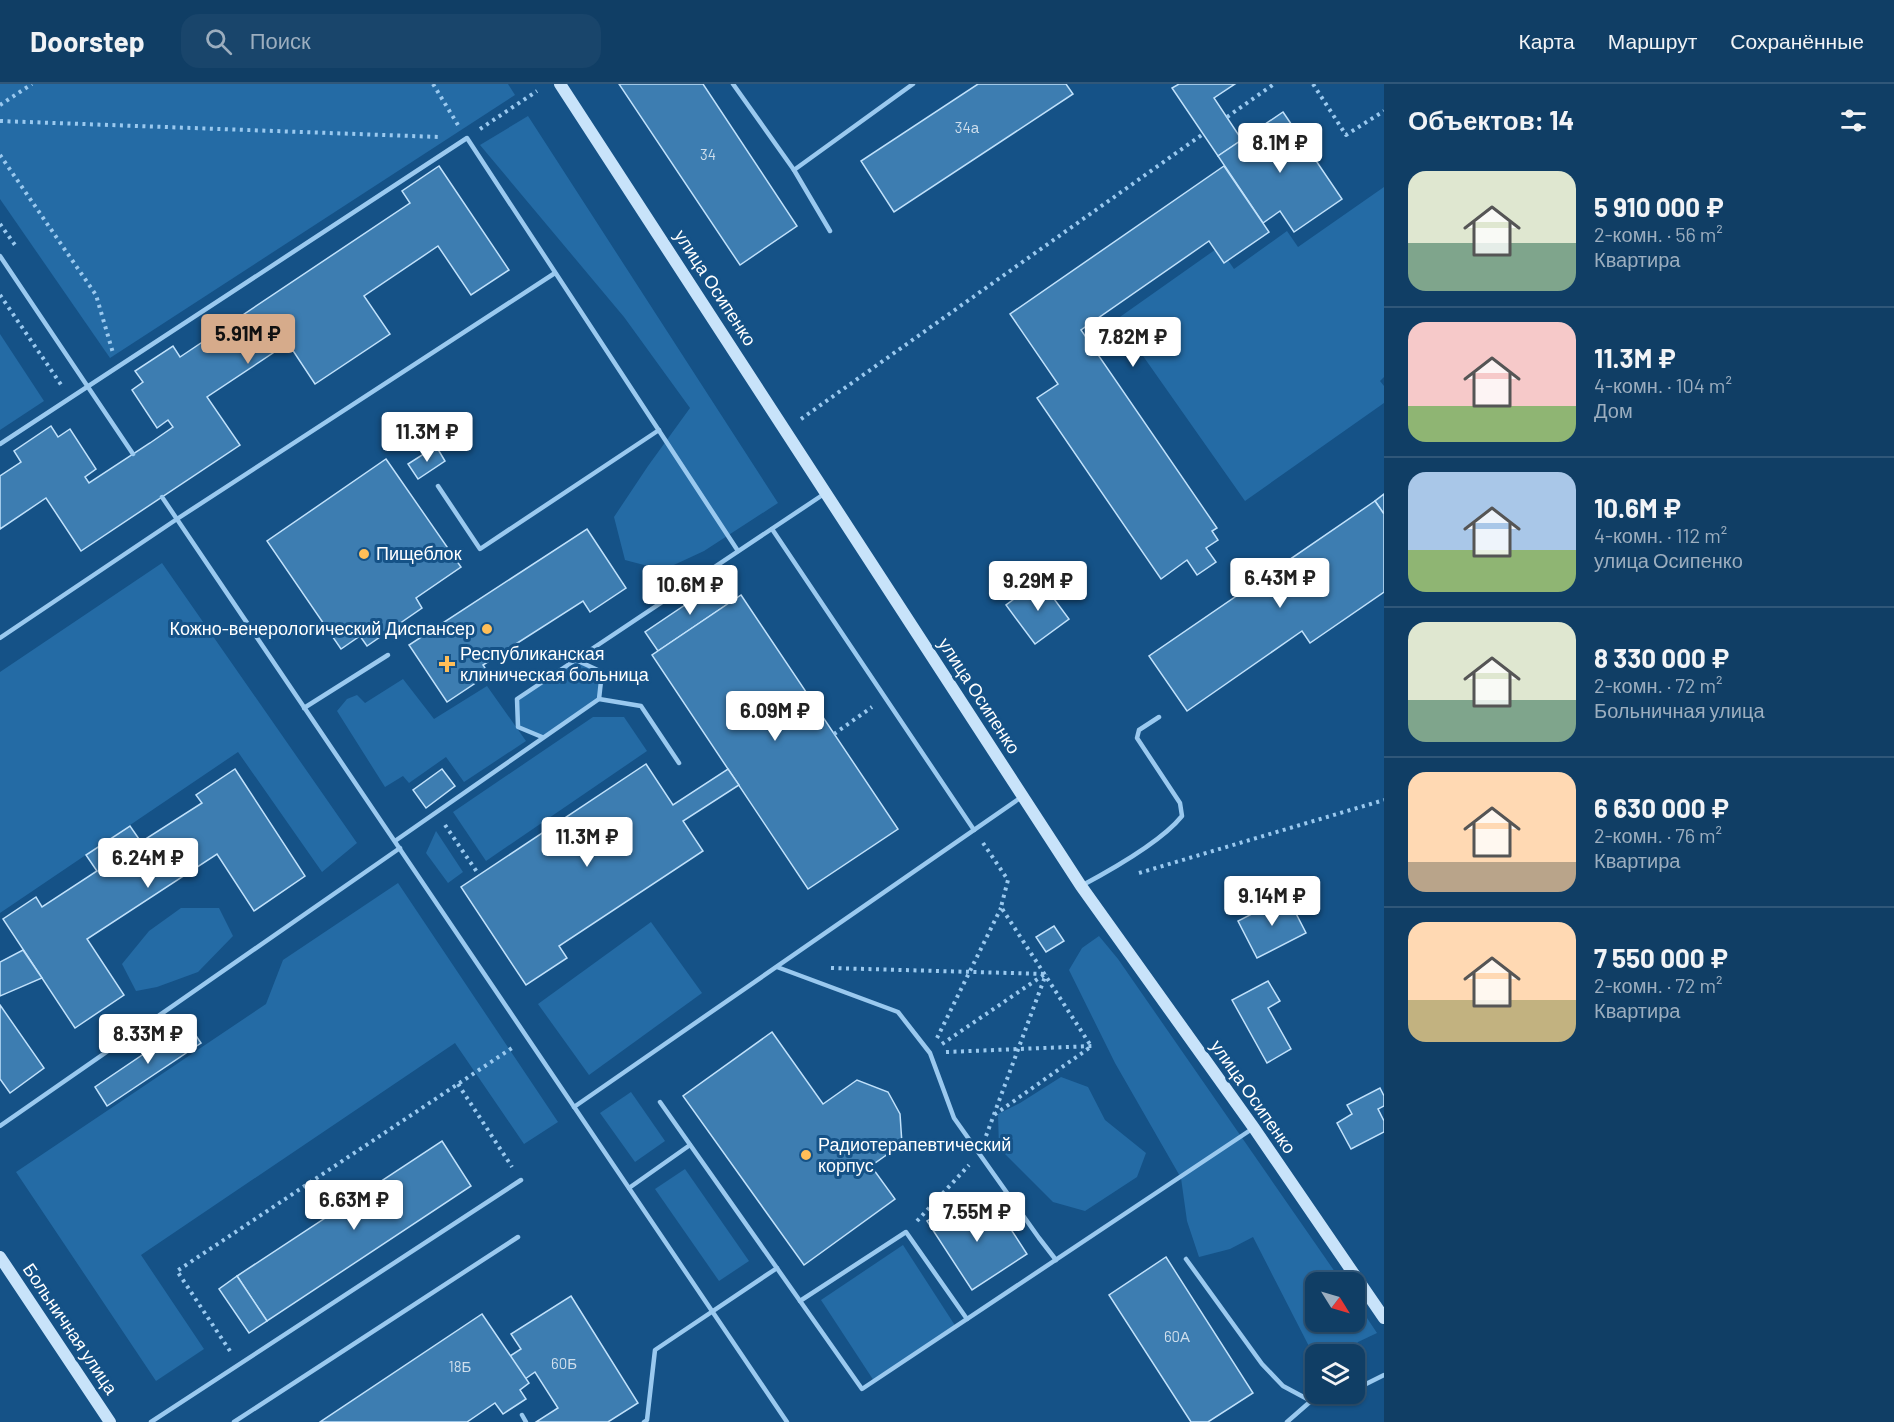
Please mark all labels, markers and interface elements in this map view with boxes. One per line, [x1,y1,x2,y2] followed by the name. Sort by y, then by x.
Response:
[181,14,601,68] search box
[30,24,145,58] text: Doorstep
[202,25,235,58] icon: search
[250,27,311,53] text: Поиск
[1519,28,1575,53] text: Карта
[1608,28,1697,53] text: Маршрут
[1730,28,1864,53] text: Сохранённые
[1408,104,1574,135] text: Объектов: 14
[1837,104,1870,137] icon: filters
[955,118,980,136] house number: 34а
[1231,123,1329,174] pin: 8.1M ₽
[1252,130,1308,154] text: 8.1M ₽
[700,145,716,163] house number: 34
[1594,191,1724,222] text: 5 910 000 ₽
[1456,195,1528,267] icon: home
[1594,222,1723,246] text: 2-комн. · 56 m²
[670,225,762,350] street label: улица Осипенко
[1594,247,1680,271] text: Квартира
[193,314,303,365] pin: 5.91M ₽
[1078,317,1188,368] pin: 7.82M ₽
[215,321,281,345] text: 5.91M ₽
[1099,324,1167,348] text: 7.82M ₽
[1594,342,1676,373] text: 11.3M ₽
[1456,346,1528,418] icon: home
[1594,373,1732,397] text: 4-комн. · 104 m²
[1594,398,1633,422] text: Дом
[372,412,482,463] pin: 11.3M ₽
[396,419,458,443] text: 11.3M ₽
[1594,492,1681,523] text: 10.6M ₽
[1456,496,1528,568] icon: home
[1594,523,1727,547] text: 4-комн. · 112 m²
[376,542,462,564] place label: Пищеблок
[357,547,371,561] marker: Пищеблок
[1594,548,1743,572] text: улица Осипенко
[1225,558,1335,609] pin: 6.43M ₽
[983,561,1093,612] pin: 9.29M ₽
[635,565,745,616] pin: 10.6M ₽
[1244,565,1316,589] text: 6.43M ₽
[1003,568,1073,592] text: 9.29M ₽
[657,572,723,596] text: 10.6M ₽
[169,617,475,639] place label: Кожно-венерологический Диспансер
[480,622,494,636] marker: Кожно-венерологический Диспансер
[934,633,1026,758] street label: улица Осипенко
[460,642,650,685] place label: Республиканская клиническая больница
[1594,642,1729,673] text: 8 330 000 ₽
[1456,646,1528,718] icon: home
[438,655,456,673] marker: Республиканская клиническая больница
[1594,673,1723,697] text: 2-комн. · 72 m²
[720,691,830,742] pin: 6.09M ₽
[740,698,810,722] text: 6.09M ₽
[1594,698,1765,722] text: Больничная улица
[1594,792,1729,823] text: 6 630 000 ₽
[1456,796,1528,868] icon: home
[532,817,642,868] pin: 11.3M ₽
[1594,823,1722,847] text: 2-комн. · 76 m²
[556,824,618,848] text: 11.3M ₽
[93,838,203,889] pin: 6.24M ₽
[112,845,184,869] text: 6.24M ₽
[1594,848,1680,872] text: Квартира
[1217,876,1327,927] pin: 9.14M ₽
[1238,883,1306,907] text: 9.14M ₽
[1594,942,1728,973] text: 7 550 000 ₽
[1456,946,1528,1018] icon: home
[1594,973,1723,997] text: 2-комн. · 72 m²
[1594,998,1680,1022] text: Квартира
[93,1014,203,1065] pin: 8.33M ₽
[113,1021,183,1045] text: 8.33M ₽
[1206,1035,1301,1158] street label: улица Осипенко
[818,1133,1011,1176] place label: Радиотерапевтический корпус
[799,1148,813,1162] marker: Радиотерапевтический корпус
[299,1180,409,1231] pin: 6.63M ₽
[319,1187,389,1211] text: 6.63M ₽
[922,1192,1032,1243] pin: 7.55M ₽
[943,1199,1011,1223] text: 7.55M ₽
[19,1259,123,1399] street label: Больничная улица
[1305,1272,1365,1332] north arrow
[1305,1272,1365,1404] map controls
[1164,1327,1190,1345] house number: 60А
[1305,1344,1365,1404] button: layers
[551,1354,577,1372] house number: 60Б
[449,1357,472,1375] house number: 18Б

